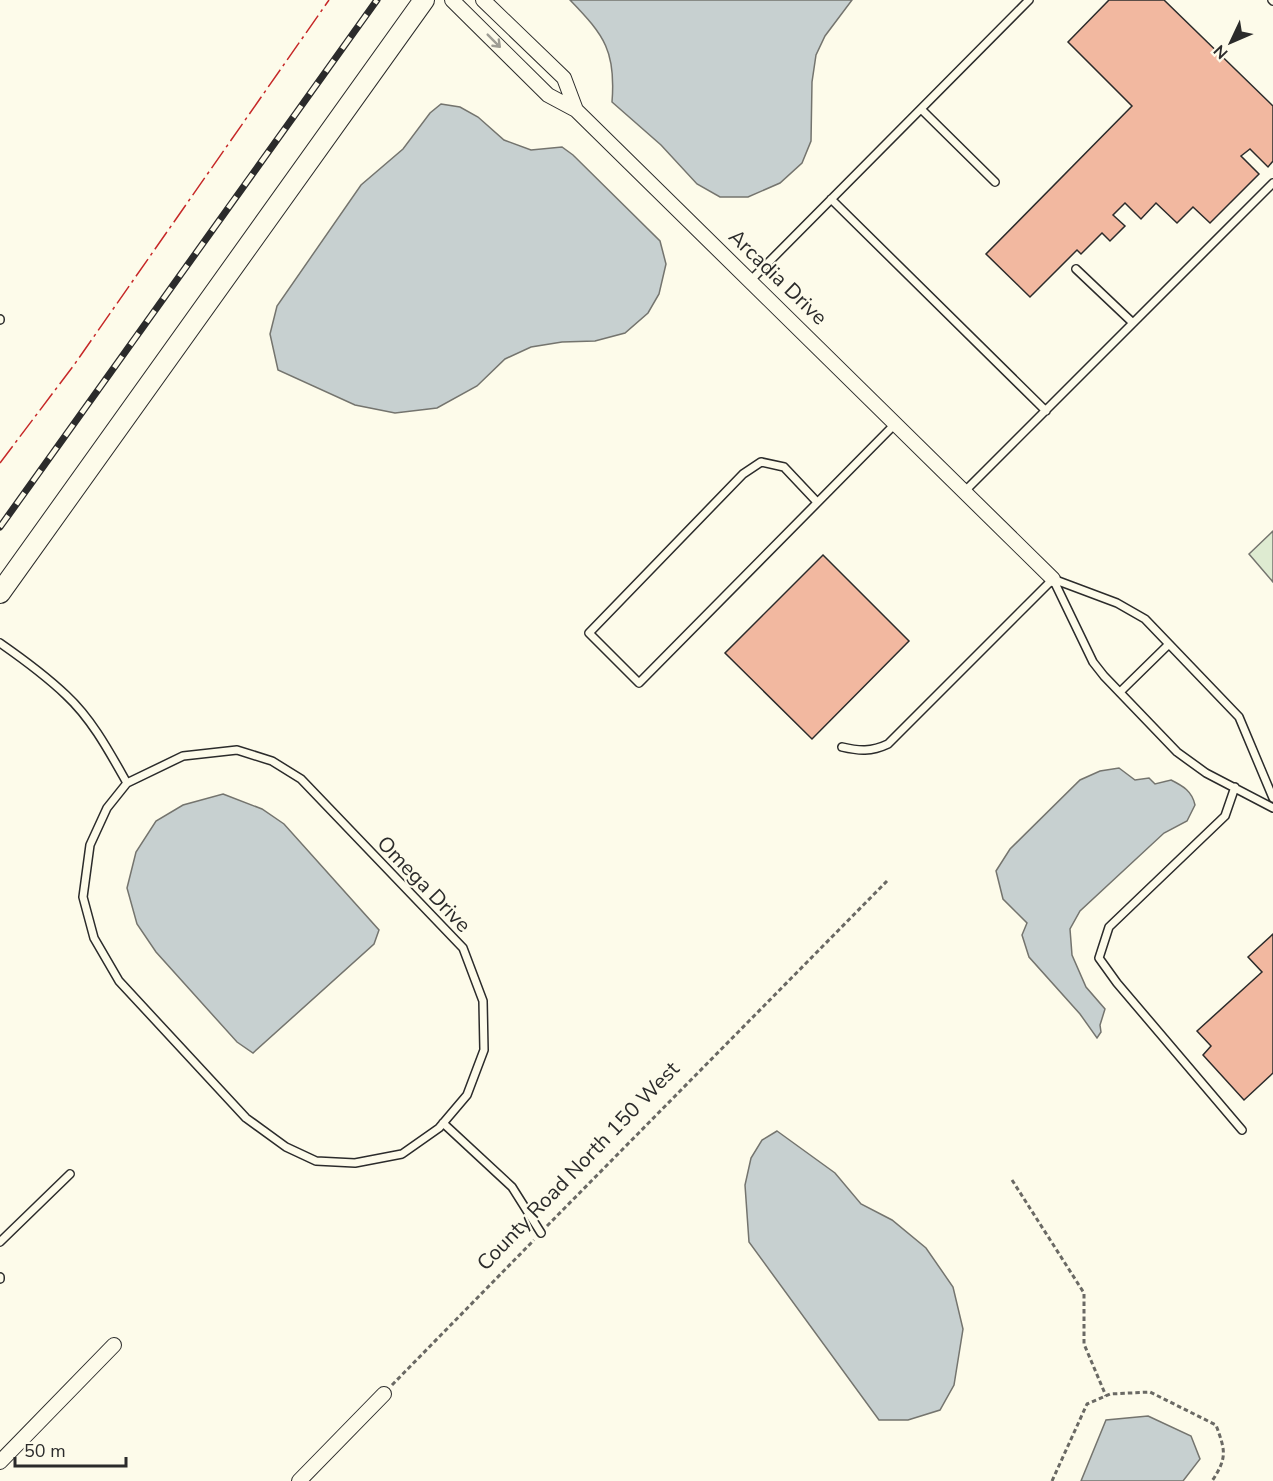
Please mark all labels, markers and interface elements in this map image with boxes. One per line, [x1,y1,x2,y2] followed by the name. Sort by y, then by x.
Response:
[1201,12,1261,72] north arrow
[486,34,501,48] one-way arrow
[1209,40,1233,64] text: N
[723,223,833,331] street label: Arcadia Drive
[371,830,477,938] street label: Omega Drive
[471,1055,686,1277] street label: County Road North 150 West
[15,1430,126,1468] scale bar
[24,1439,66,1463] text: 50 m

